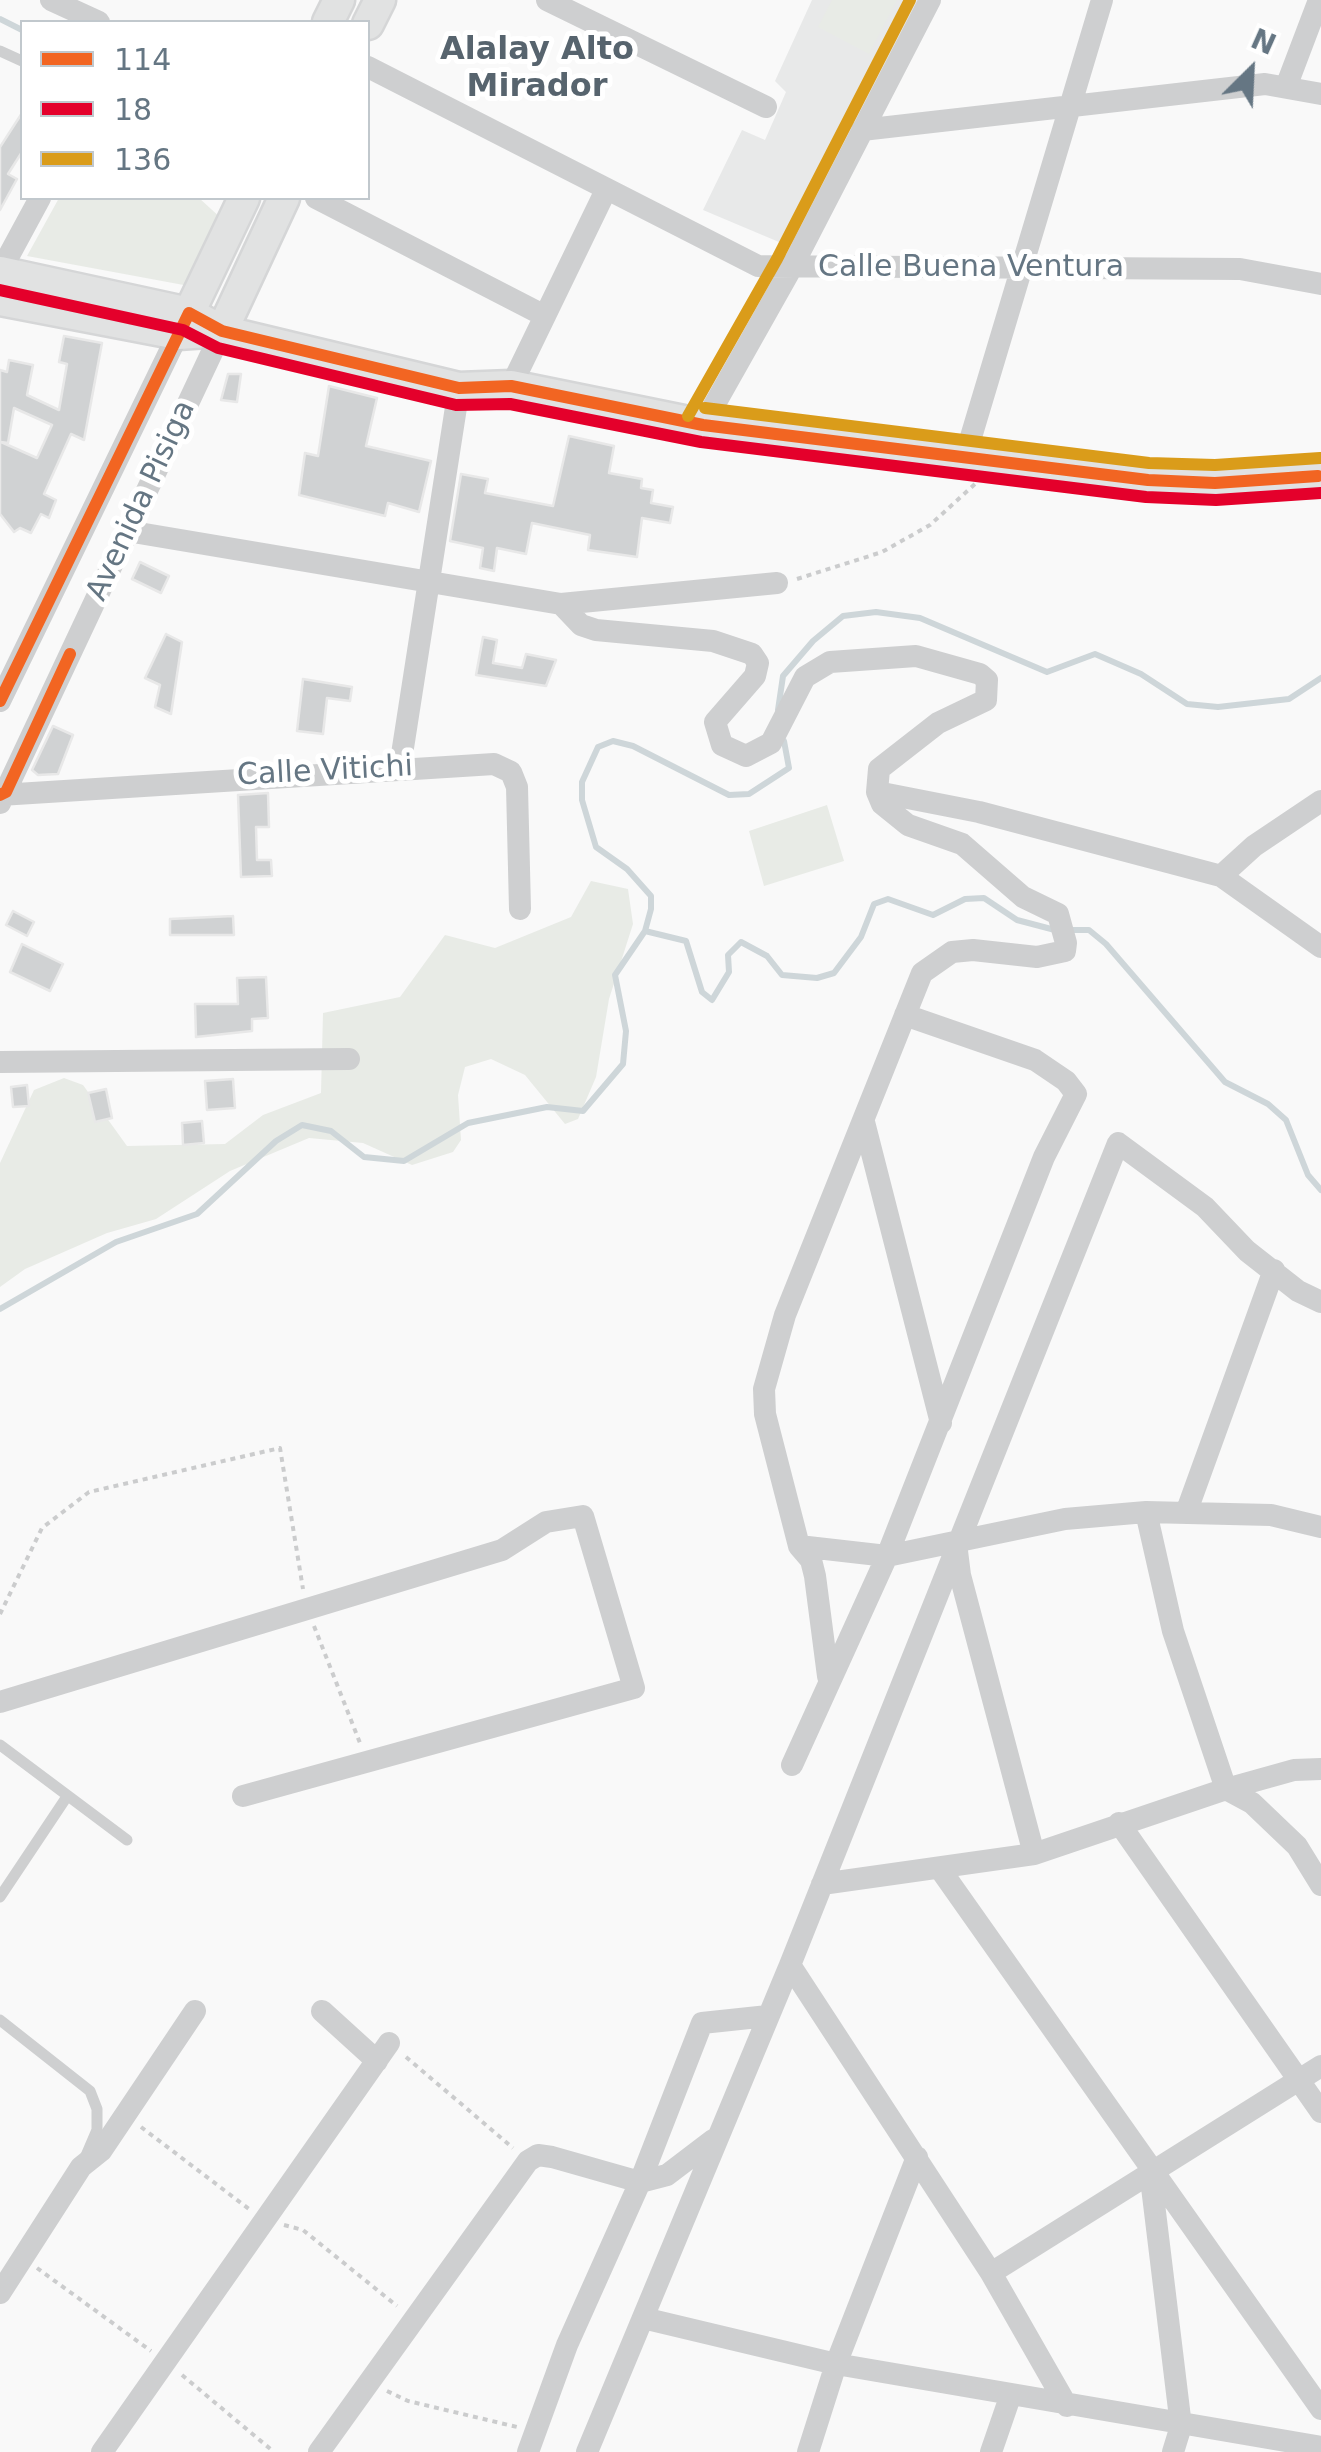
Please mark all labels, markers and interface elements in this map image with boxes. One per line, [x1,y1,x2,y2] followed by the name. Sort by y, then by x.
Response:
[20,20,370,200] legend
[1201,20,1301,120] north arrow
[1246,22,1281,62] text: N
[440,32,634,107] district label: Alalay Alto Mirador
[114,42,171,77] text: 114
[114,92,152,127] text: 18
[114,142,171,177] text: 136
[818,250,1124,286] street label: Calle Buena Ventura
[80,395,204,607] street label: Avenida Pisiga
[236,749,414,795] street label: Calle Vitichi

